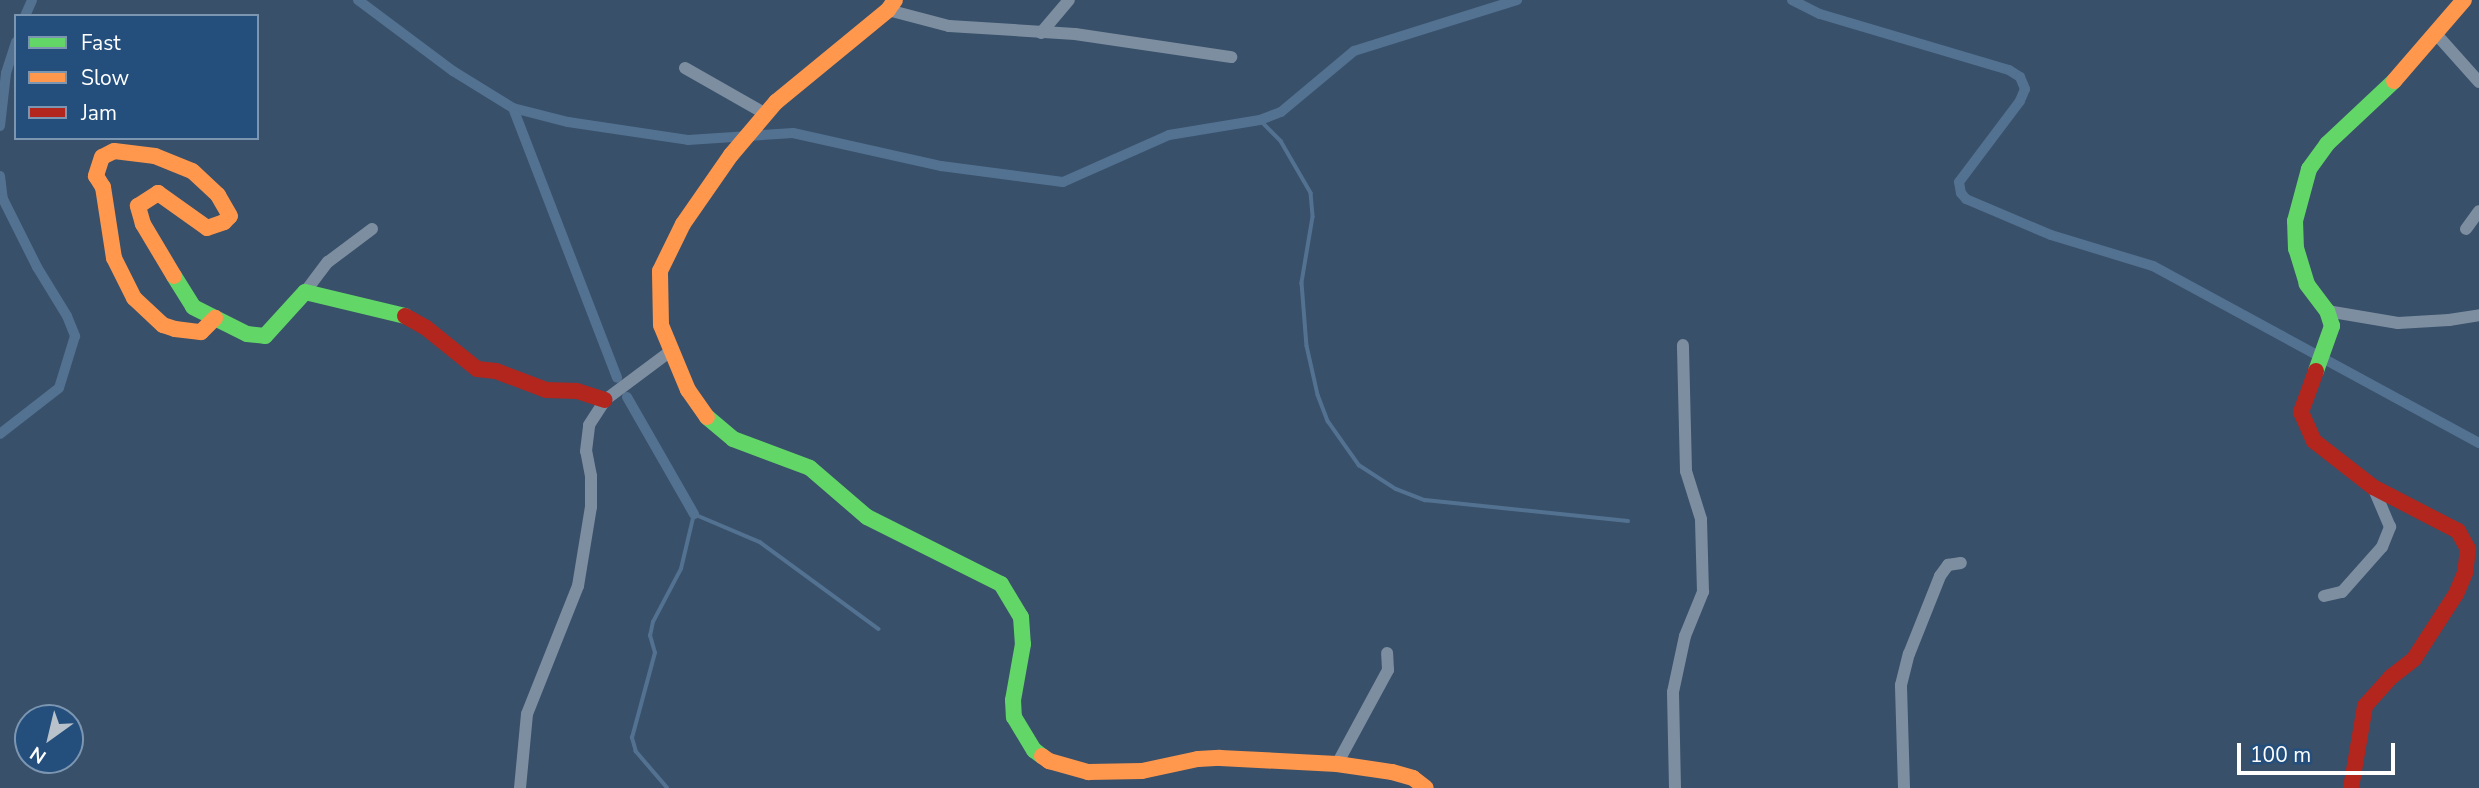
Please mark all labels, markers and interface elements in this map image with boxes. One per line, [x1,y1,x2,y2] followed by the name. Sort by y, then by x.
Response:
[14,14,259,140] legend
[81,29,121,57] text: Fast
[81,64,129,92] text: Slow
[81,99,117,127] text: Jam
[14,704,84,774] north arrow
[2241,728,2398,772] scale bar
[25,740,52,770] text: N
[2250,741,2311,769] text: 100 m

